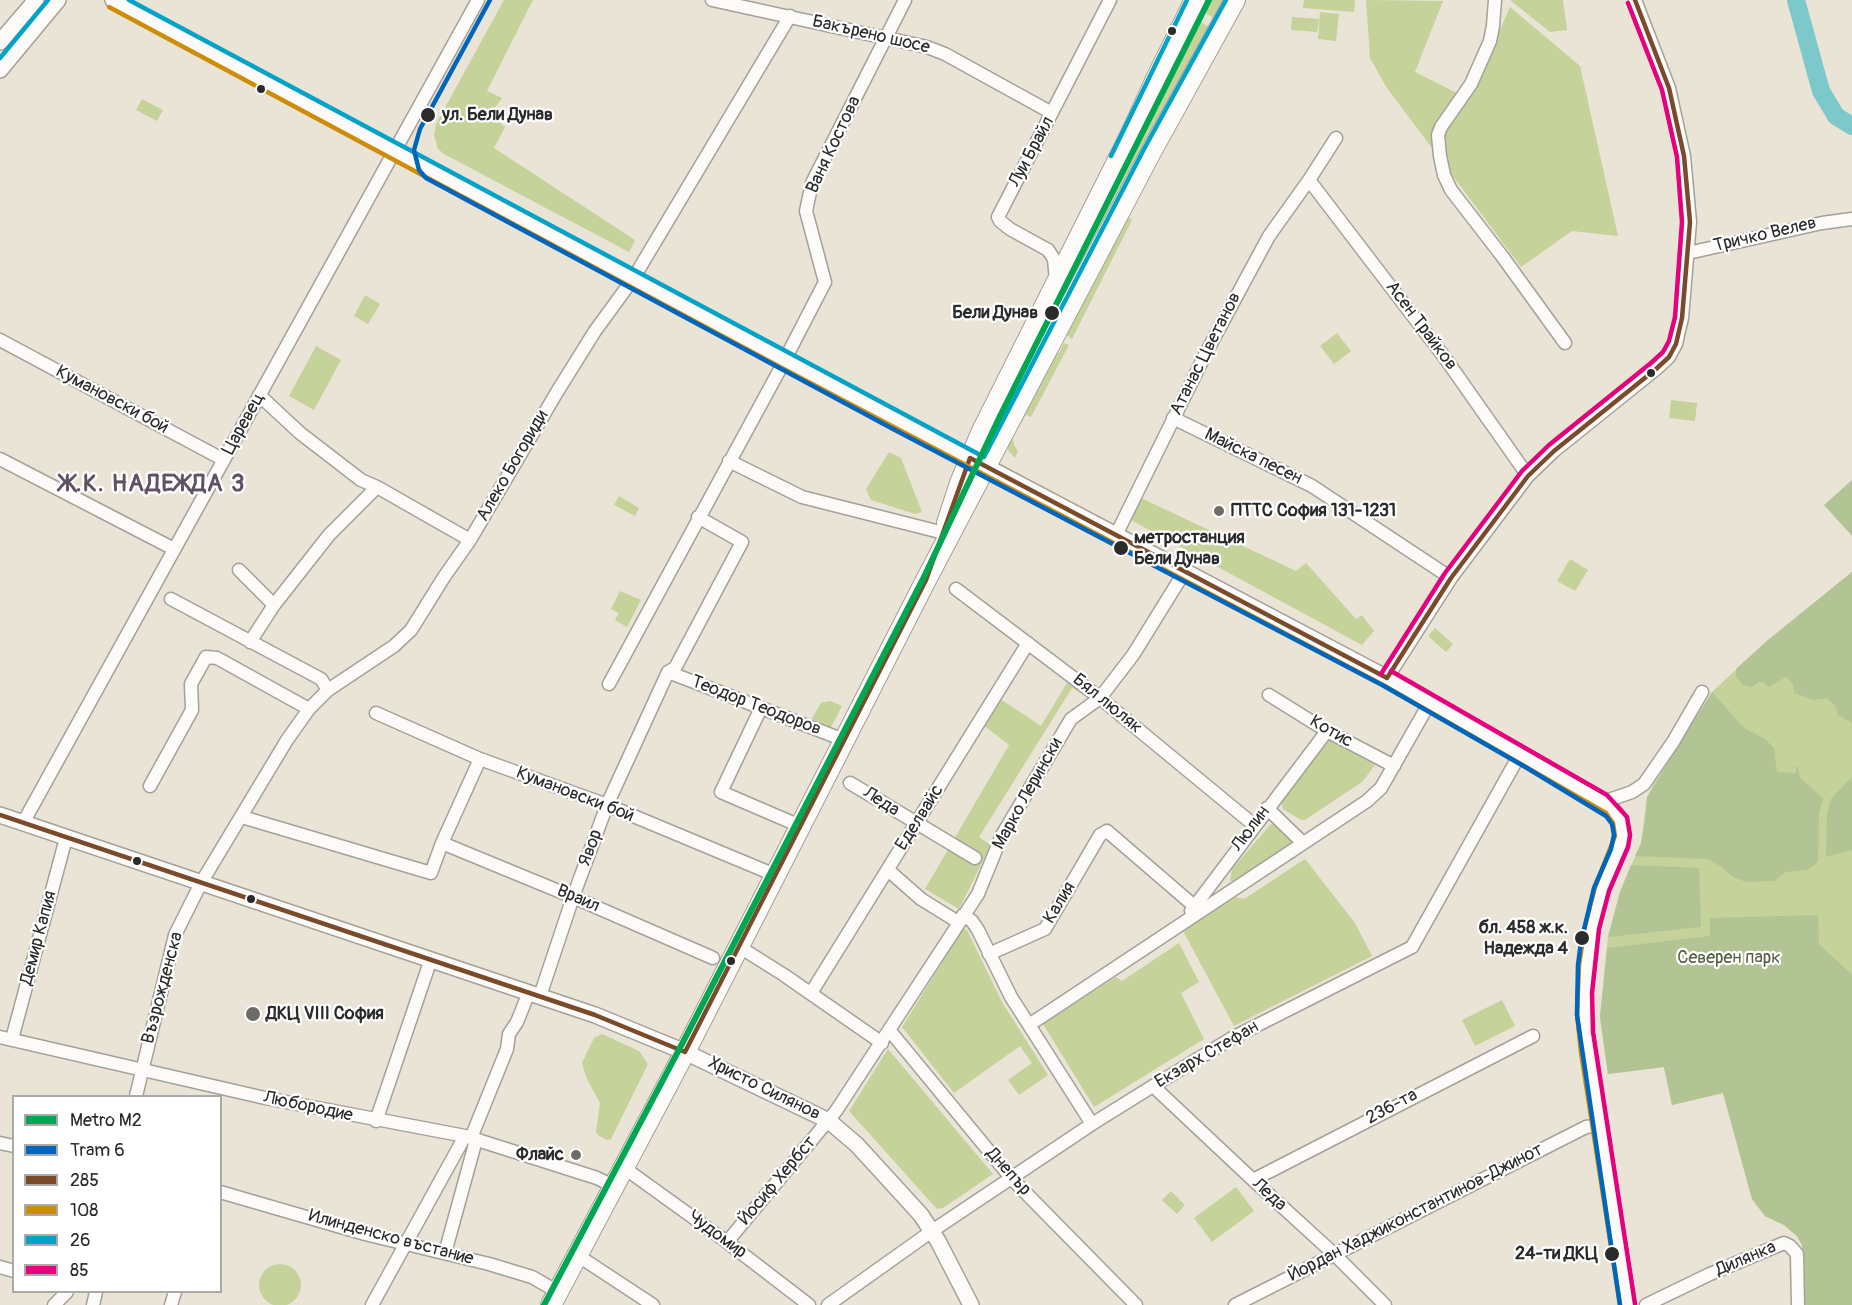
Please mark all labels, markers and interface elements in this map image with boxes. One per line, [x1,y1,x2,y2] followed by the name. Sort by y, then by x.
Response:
[810,11,932,59] street label: Бакърено шосе
[1166,25,1178,37] unlabelled marker
[255,83,267,95] unlabelled marker
[802,93,866,197] street label: Ваня Костова
[442,104,553,126] place label: ул. Бели Дунав
[419,106,437,124] marker: ул. Бели Дунав
[1005,113,1059,191] street label: Луи Брайл
[1712,213,1818,257] street label: Тричко Велев
[1381,277,1461,375] street label: Асен Трайков
[1166,289,1246,419] street label: Атанас Цветанов
[952,302,1038,324] place label: Бели Дунав
[1043,304,1061,322] marker: Бели Дунав
[52,361,172,439] street label: Кумановски бой
[1645,367,1657,379] unlabelled marker
[218,389,270,459] street label: Царевец
[473,407,553,525] street label: Алеко Богориди
[1201,424,1305,490] street label: Майска песен
[60,471,246,499] district label: Ж.К. НАДЕЖДА 3
[1231,500,1396,522] place label: ПТТС София 131-1231
[1212,504,1226,518] marker: ПТТС София 131-1231
[1134,527,1245,570] place label: метростанция Бели Дунав
[1112,539,1130,557] marker: метростанция Бели Дунав
[1068,669,1146,739] street label: Бял люляк
[688,671,824,741] street label: Теодор Теодоров
[1306,711,1356,753] street label: Котис
[988,734,1068,854] street label: Марко Лерински
[513,763,637,827] street label: Кумановски бой
[891,781,949,855] street label: Еделвайс
[859,783,903,821] street label: Леда
[1227,802,1275,856] street label: Люлин
[574,827,608,869] street label: Явор
[131,855,143,867] unlabelled marker
[1039,878,1081,928] street label: Калия
[553,880,603,918] street label: Враил
[16,889,62,987] street label: Демир Капия
[245,893,257,905] unlabelled marker
[1478,917,1568,960] place label: бл. 458 ж.к. Надежда 4
[1573,929,1591,947] marker: бл. 458 ж.к. Надежда 4
[138,930,188,1046] street label: Възрожденска
[1677,947,1781,969] park label: Северен парк
[725,955,737,967] unlabelled marker
[266,1003,384,1025] place label: ДКЦ VIII София
[244,1005,262,1023] marker: ДКЦ VIII София
[1151,1017,1263,1093] street label: Екзарх Стефан
[704,1053,824,1125] street label: Христо Силянов
[1363,1085,1421,1129] street label: 236-та
[261,1087,355,1127] street label: Любородие
[12,1095,222,1293] legend
[70,1109,142,1132] text: Metro M2
[735,1132,821,1230] street label: Йосиф Хербст
[70,1139,125,1162] text: Tram 6
[1285,1139,1547,1287] street label: Йордан Хаджиконстантинов-Джинот
[981,1143,1035,1201] street label: Днепър
[516,1144,564,1166] place label: Флайс
[569,1148,583,1162] marker: Флайс
[70,1169,99,1192] text: 285
[1247,1174,1291,1216] street label: Леда
[70,1199,98,1222] text: 108
[306,1206,476,1270] street label: Илинденско въстание
[683,1206,751,1264] street label: Чудомир
[70,1229,91,1252] text: 26
[1713,1237,1779,1281] street label: Дилянка
[1515,1243,1598,1265] place label: 24-ти ДКЦ
[1603,1245,1621,1263] marker: 24-ти ДКЦ
[70,1259,89,1282] text: 85

